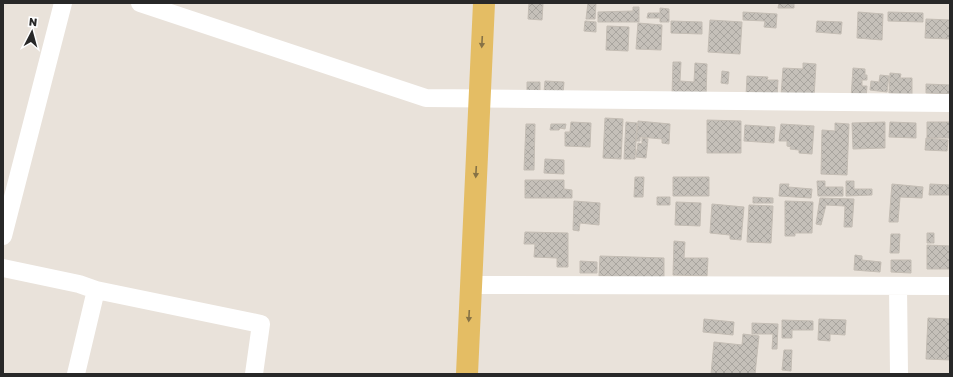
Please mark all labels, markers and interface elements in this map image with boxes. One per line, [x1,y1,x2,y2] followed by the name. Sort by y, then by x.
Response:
[12,12,52,52] north arrow
[28,15,38,28] text: N
[479,36,485,49] one-way arrow
[473,166,479,179] one-way arrow
[466,310,473,322] one-way arrow

